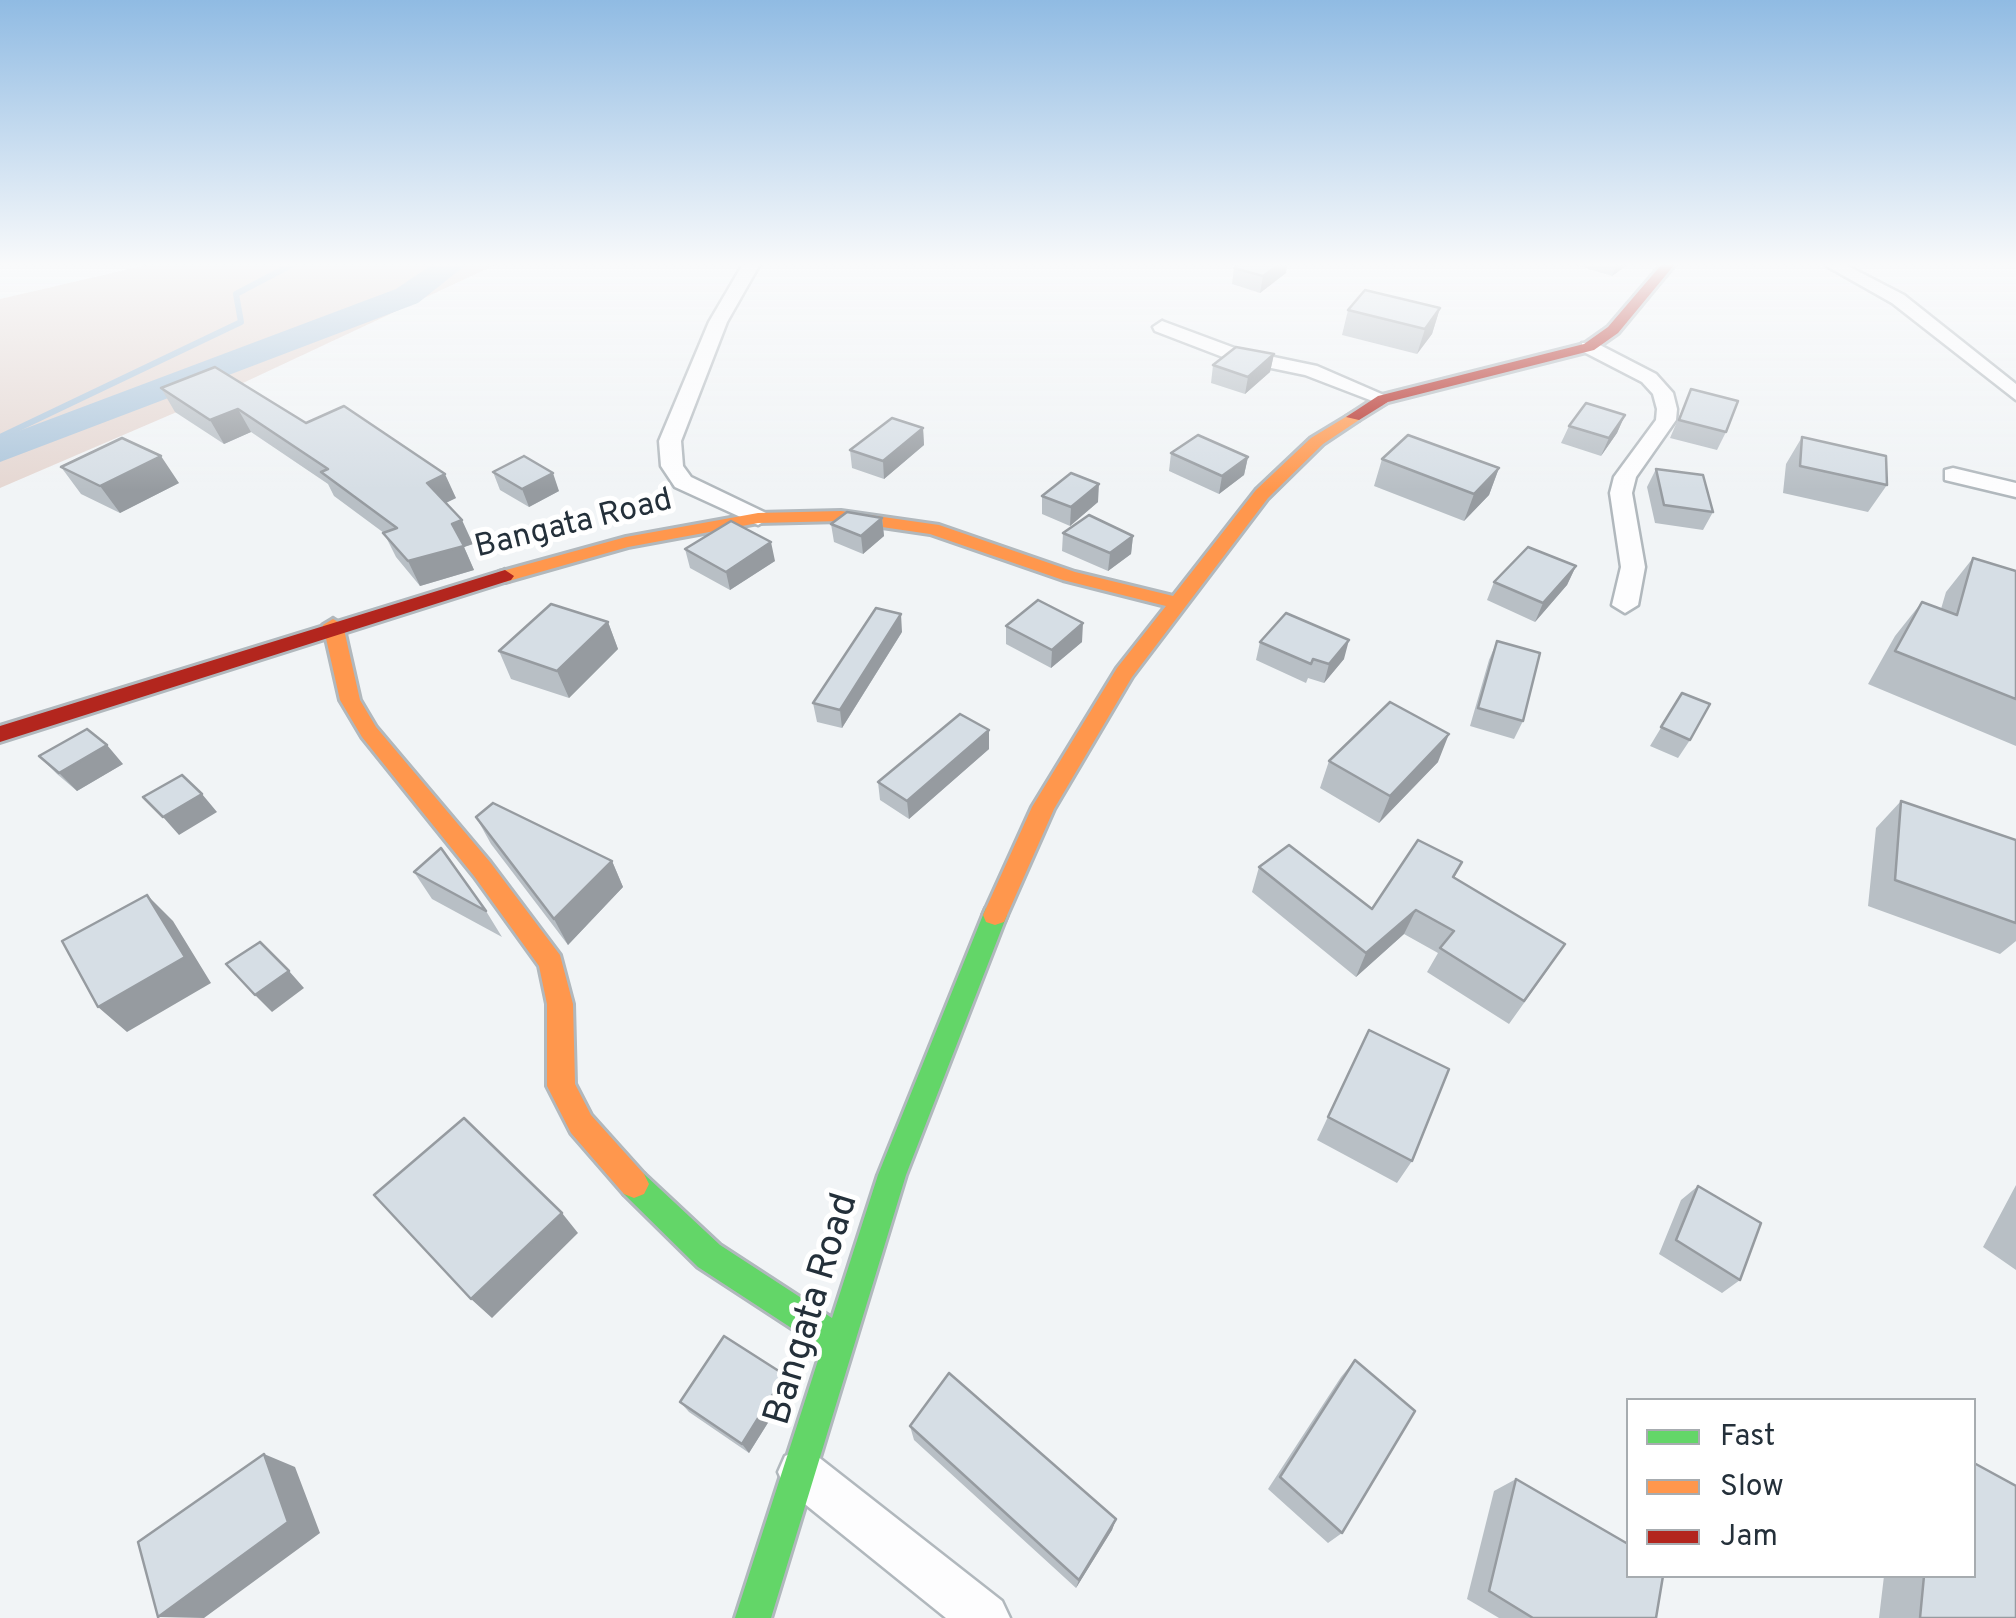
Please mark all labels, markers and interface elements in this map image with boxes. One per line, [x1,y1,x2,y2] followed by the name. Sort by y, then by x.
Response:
[471,483,677,569] street label: Bangata Road
[757,1189,871,1431] street label: Bangata Road
[1626,1398,1976,1578] legend
[1720,1419,1775,1456] text: Fast
[1720,1469,1784,1506] text: Slow
[1720,1519,1778,1556] text: Jam

